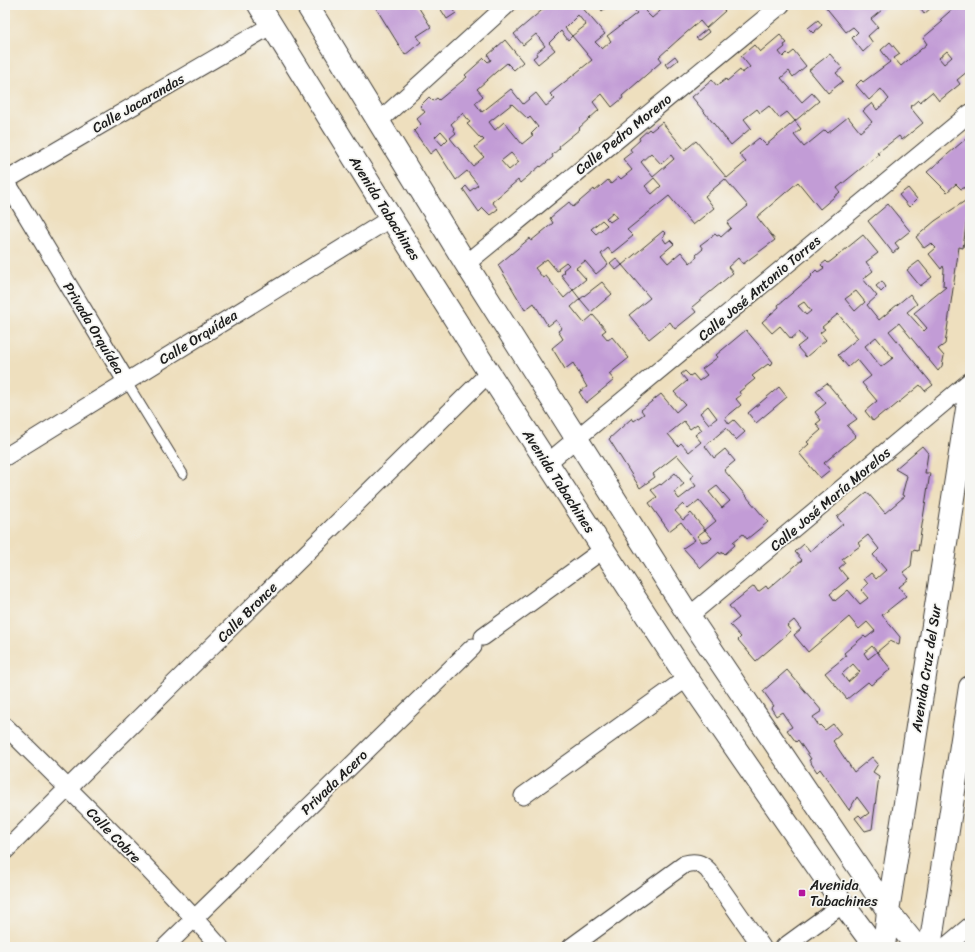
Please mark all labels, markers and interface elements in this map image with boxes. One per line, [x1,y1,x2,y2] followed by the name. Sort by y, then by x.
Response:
[87,66,190,140] street label: Calle Jacarandas
[569,87,677,182] street label: Calle Pedro Moreno
[342,150,427,266] street label: Avenida Tabachines
[692,229,827,348] street label: Calle José Antonio Torres
[56,277,131,379] street label: Privada Orquídea
[154,303,244,372] street label: Calle Orquídea
[515,423,602,539] street label: Avenida Tabachines
[764,441,897,558] street label: Calle José María Morelos
[211,576,284,649] street label: Calle Bronce
[904,601,949,735] street label: Avenida Cruz del Sur
[295,744,374,821] street label: Privada Acero
[80,801,147,869] street label: Calle Cobre
[809,873,878,914] place label: Avenida Tabachines
[797,888,807,898] marker: Avenida Tabachines

